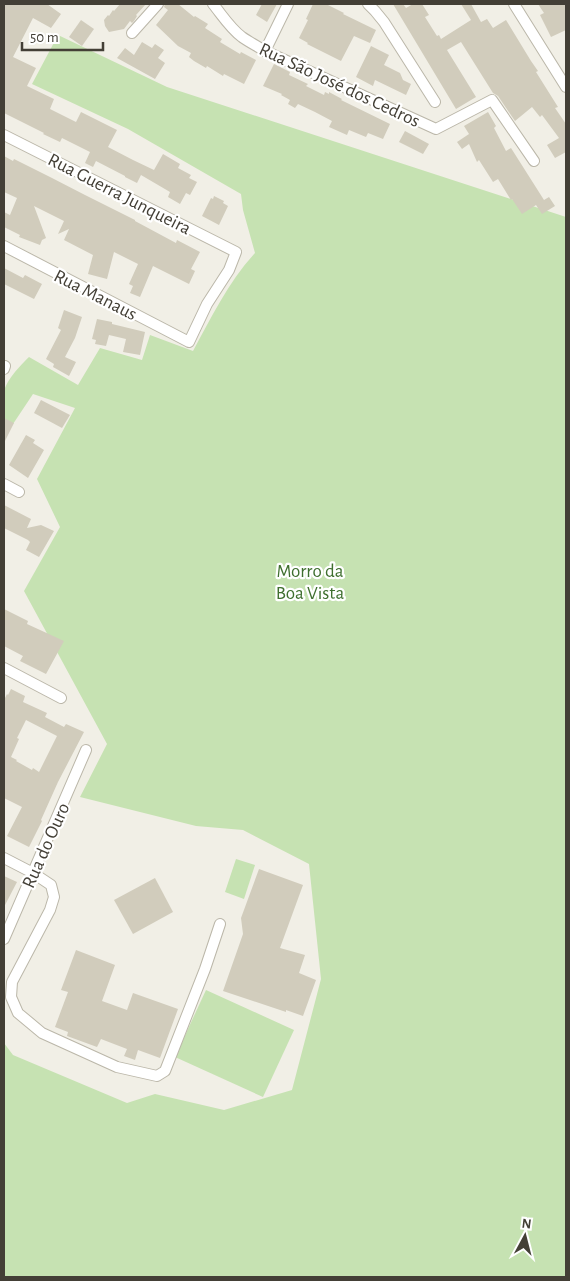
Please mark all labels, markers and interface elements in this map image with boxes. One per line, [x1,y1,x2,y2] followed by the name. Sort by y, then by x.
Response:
[22,20,104,52] scale bar
[30,30,59,45] text: 50 m
[256,40,423,131] street label: Rua São José dos Cedros
[45,150,194,239] street label: Rua Guerra Junqueira
[51,266,140,324] street label: Rua Manaus
[276,562,344,603] park label: Morro da Boa Vista
[19,800,74,891] street label: Rua do Ouro
[500,1211,550,1261] north arrow
[521,1217,532,1232] text: N

